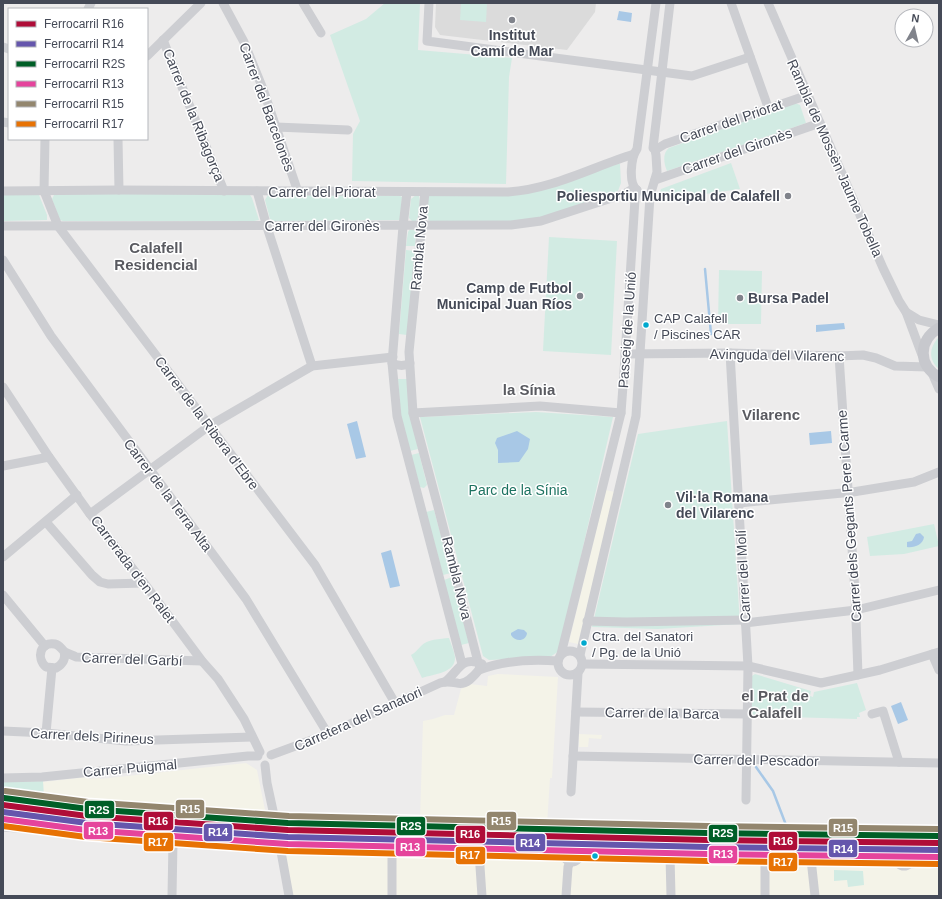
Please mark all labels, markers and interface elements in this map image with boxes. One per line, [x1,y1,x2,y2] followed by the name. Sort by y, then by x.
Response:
[8,8,148,140] legend
[894,8,934,48] north arrow
[911,12,920,25] text: N
[507,15,517,25] marker: Institut Camí de Mar
[44,17,124,31] text: Ferrocarril R16
[470,27,554,59] place label: Institut Camí de Mar
[44,37,124,51] text: Ferrocarril R14
[236,40,298,174] street label: Carrer del Barcelonès
[160,46,228,184] street label: Carrer de la Ribagorça
[44,57,125,71] text: Ferrocarril R2S
[784,57,886,259] street label: Rambla de Mossèn Jaume Tobella
[44,77,124,91] text: Ferrocarril R13
[678,96,784,146] street label: Carrer del Priorat
[44,97,124,111] text: Ferrocarril R15
[44,117,124,131] text: Ferrocarril R17
[680,125,794,177] street label: Carrer del Gironès
[268,184,376,200] street label: Carrer del Priorat
[557,188,780,204] place label: Poliesportiu Municipal de Calafell
[783,191,793,201] marker: Poliesportiu Municipal de Calafell
[407,205,431,291] street label: Rambla Nova
[264,218,380,234] street label: Carrer del Gironès
[114,239,198,273] district label: Calafell Residencial
[615,271,639,389] street label: Passeig de la Unió
[437,280,572,312] place label: Camp de Futbol Municipal Juan Ríos
[748,290,829,306] place label: Bursa Padel
[575,291,585,301] marker: Camp de Futbol Municipal Juan Ríos
[735,293,745,303] marker: Bursa Padel
[654,311,741,342] place label: CAP Calafell / Piscines CAR
[641,320,651,330] marker: CAP Calafell / Piscines CAR
[709,346,845,364] street label: Avinguda del Vilarenc
[152,353,263,493] street label: Carrer de la Ribera d'Ebre
[503,381,556,398] district label: la Sínia
[742,406,800,423] district label: Vilarenc
[834,409,864,623] street label: Carrer dels Gegants Pere i Carme
[120,436,216,555] street label: Carrer de la Terra Alta
[469,482,568,498] park label: Parc de la Sínia
[676,489,769,521] place label: Vil·la Romana del Vilarenc
[663,500,673,510] marker: Vil·la Romana del Vilarenc
[88,512,178,626] street label: Carrerada d'en Ralet
[733,529,753,623] street label: Carrer del Molí
[439,535,475,621] street label: Rambla Nova
[592,629,693,660] place label: Ctra. del Sanatori / Pg. de la Unió
[579,638,589,648] marker: Ctra. del Sanatori / Pg. de la Unió
[81,649,183,669] street label: Carrer del Garbí
[292,684,424,754] street label: Carretera del Sanatori
[741,687,809,721] district label: el Prat de Calafell
[605,704,720,722] street label: Carrer de la Barca
[30,725,154,747] street label: Carrer dels Pirineus
[693,751,819,769] street label: Carrer del Pescador
[82,756,178,780] street label: Carrer Puigmal
[175,799,205,819] line badge: R15
[84,800,115,819] line badge: R2S
[180,803,200,815] text: R15
[88,804,110,816] text: R2S
[143,811,174,831] line badge: R16
[486,811,517,831] line badge: R15
[148,815,168,827] text: R16
[491,815,511,827] text: R15
[396,816,426,836] line badge: R2S
[828,818,858,837] line badge: R15
[400,820,422,832] text: R2S
[83,821,114,840] line badge: R13
[833,822,853,834] text: R15
[203,823,233,842] line badge: R14
[708,824,738,843] line badge: R2S
[88,825,108,837] text: R13
[455,825,486,844] line badge: R16
[208,826,229,838] text: R14
[712,827,734,839] text: R2S
[460,828,480,840] text: R16
[768,831,798,851] line badge: R16
[143,832,174,852] line badge: R17
[515,833,546,852] line badge: R14
[773,835,793,847] text: R16
[148,836,168,848] text: R17
[395,837,426,857] line badge: R13
[520,837,541,849] text: R14
[828,839,858,858] line badge: R14
[400,841,420,853] text: R13
[833,843,854,855] text: R14
[708,845,738,864] line badge: R13
[455,846,486,865] line badge: R17
[713,848,733,860] text: R13
[460,849,480,861] text: R17
[590,851,600,861] unlabelled marker
[768,852,798,872] line badge: R17
[773,856,793,868] text: R17

